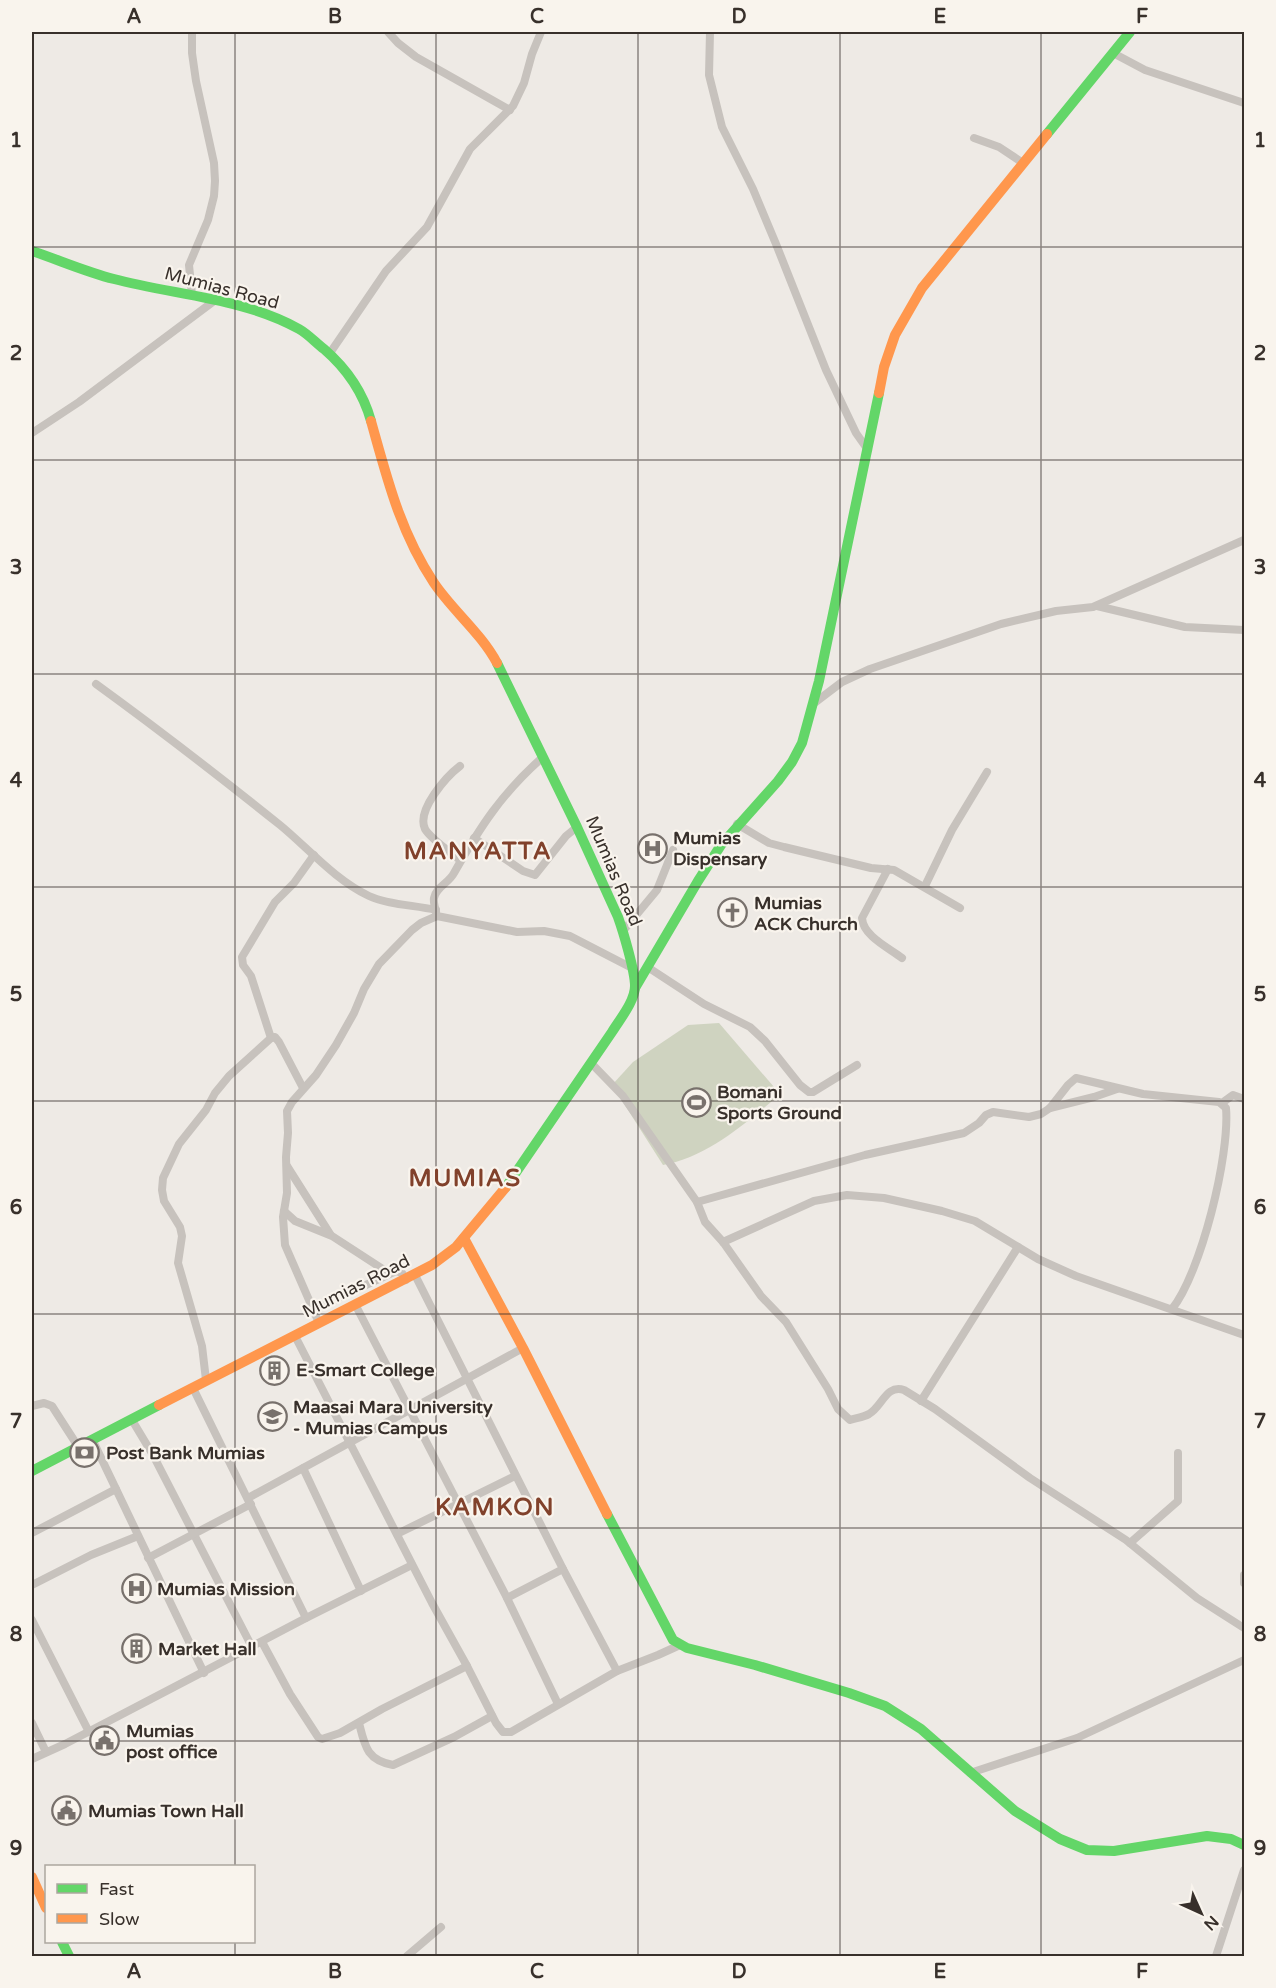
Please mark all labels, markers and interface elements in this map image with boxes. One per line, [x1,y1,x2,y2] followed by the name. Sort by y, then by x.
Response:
[127,5,142,29] text: A
[328,5,342,29] text: B
[530,5,544,29] text: C
[731,5,747,29] text: D
[934,5,947,29] text: E
[1136,5,1148,29] text: F
[10,129,22,153] text: 1
[1254,129,1266,153] text: 1
[162,262,282,314] street label: Mumias Road
[10,342,22,366] text: 2
[1254,342,1266,366] text: 2
[10,556,22,580] text: 3
[1254,556,1266,580] text: 3
[10,769,23,793] text: 4
[1254,769,1267,793] text: 4
[581,812,647,930] street label: Mumias Road
[673,827,768,870] place label: Mumias Dispensary
[636,832,668,864] hospital icon: Mumias Dispensary
[404,837,552,866] district label: MANYATTA
[754,892,858,935] place label: Mumias ACK Church
[717,897,749,929] church icon: Mumias ACK Church
[10,983,22,1007] text: 5
[1254,983,1266,1007] text: 5
[717,1081,842,1124] place label: Bomani Sports Ground
[680,1086,712,1118] sports icon: Bomani Sports Ground
[408,1164,522,1193] district label: MUMIAS
[10,1196,22,1220] text: 6
[1254,1196,1266,1220] text: 6
[299,1249,413,1323] street label: Mumias Road
[259,1354,291,1386] building icon: E-Smart College
[296,1359,434,1381] place label: E-Smart College
[293,1396,493,1439] place label: Maasai Mara University - Mumias Campus
[256,1401,288,1433] school or university icon: Maasai Mara University - Mumias Campus
[10,1410,22,1434] text: 7
[1254,1410,1266,1434] text: 7
[69,1437,101,1469] bank icon: Post Bank Mumias
[106,1442,265,1464] place label: Post Bank Mumias
[435,1493,555,1522] district label: KAMKON
[120,1573,152,1605] hospital icon: Mumias Mission
[157,1578,295,1600] place label: Mumias Mission
[10,1623,22,1647] text: 8
[1254,1623,1266,1647] text: 8
[121,1633,153,1665] building icon: Market Hall
[158,1638,256,1660] place label: Market Hall
[126,1720,218,1763] place label: Mumias post office
[89,1725,121,1757] public building icon: Mumias post office
[51,1795,83,1827] public building icon: Mumias Town Hall
[88,1800,244,1822] place label: Mumias Town Hall
[10,1837,22,1861] text: 9
[1254,1837,1266,1861] text: 9
[45,1865,255,1943] legend
[99,1878,134,1900] text: Fast
[1171,1883,1231,1943] north arrow
[99,1908,140,1930] text: Slow
[1199,1911,1223,1935] text: N
[127,1960,142,1984] text: A
[328,1960,342,1984] text: B
[530,1960,544,1984] text: C
[731,1960,747,1984] text: D
[934,1960,947,1984] text: E
[1136,1960,1148,1984] text: F

